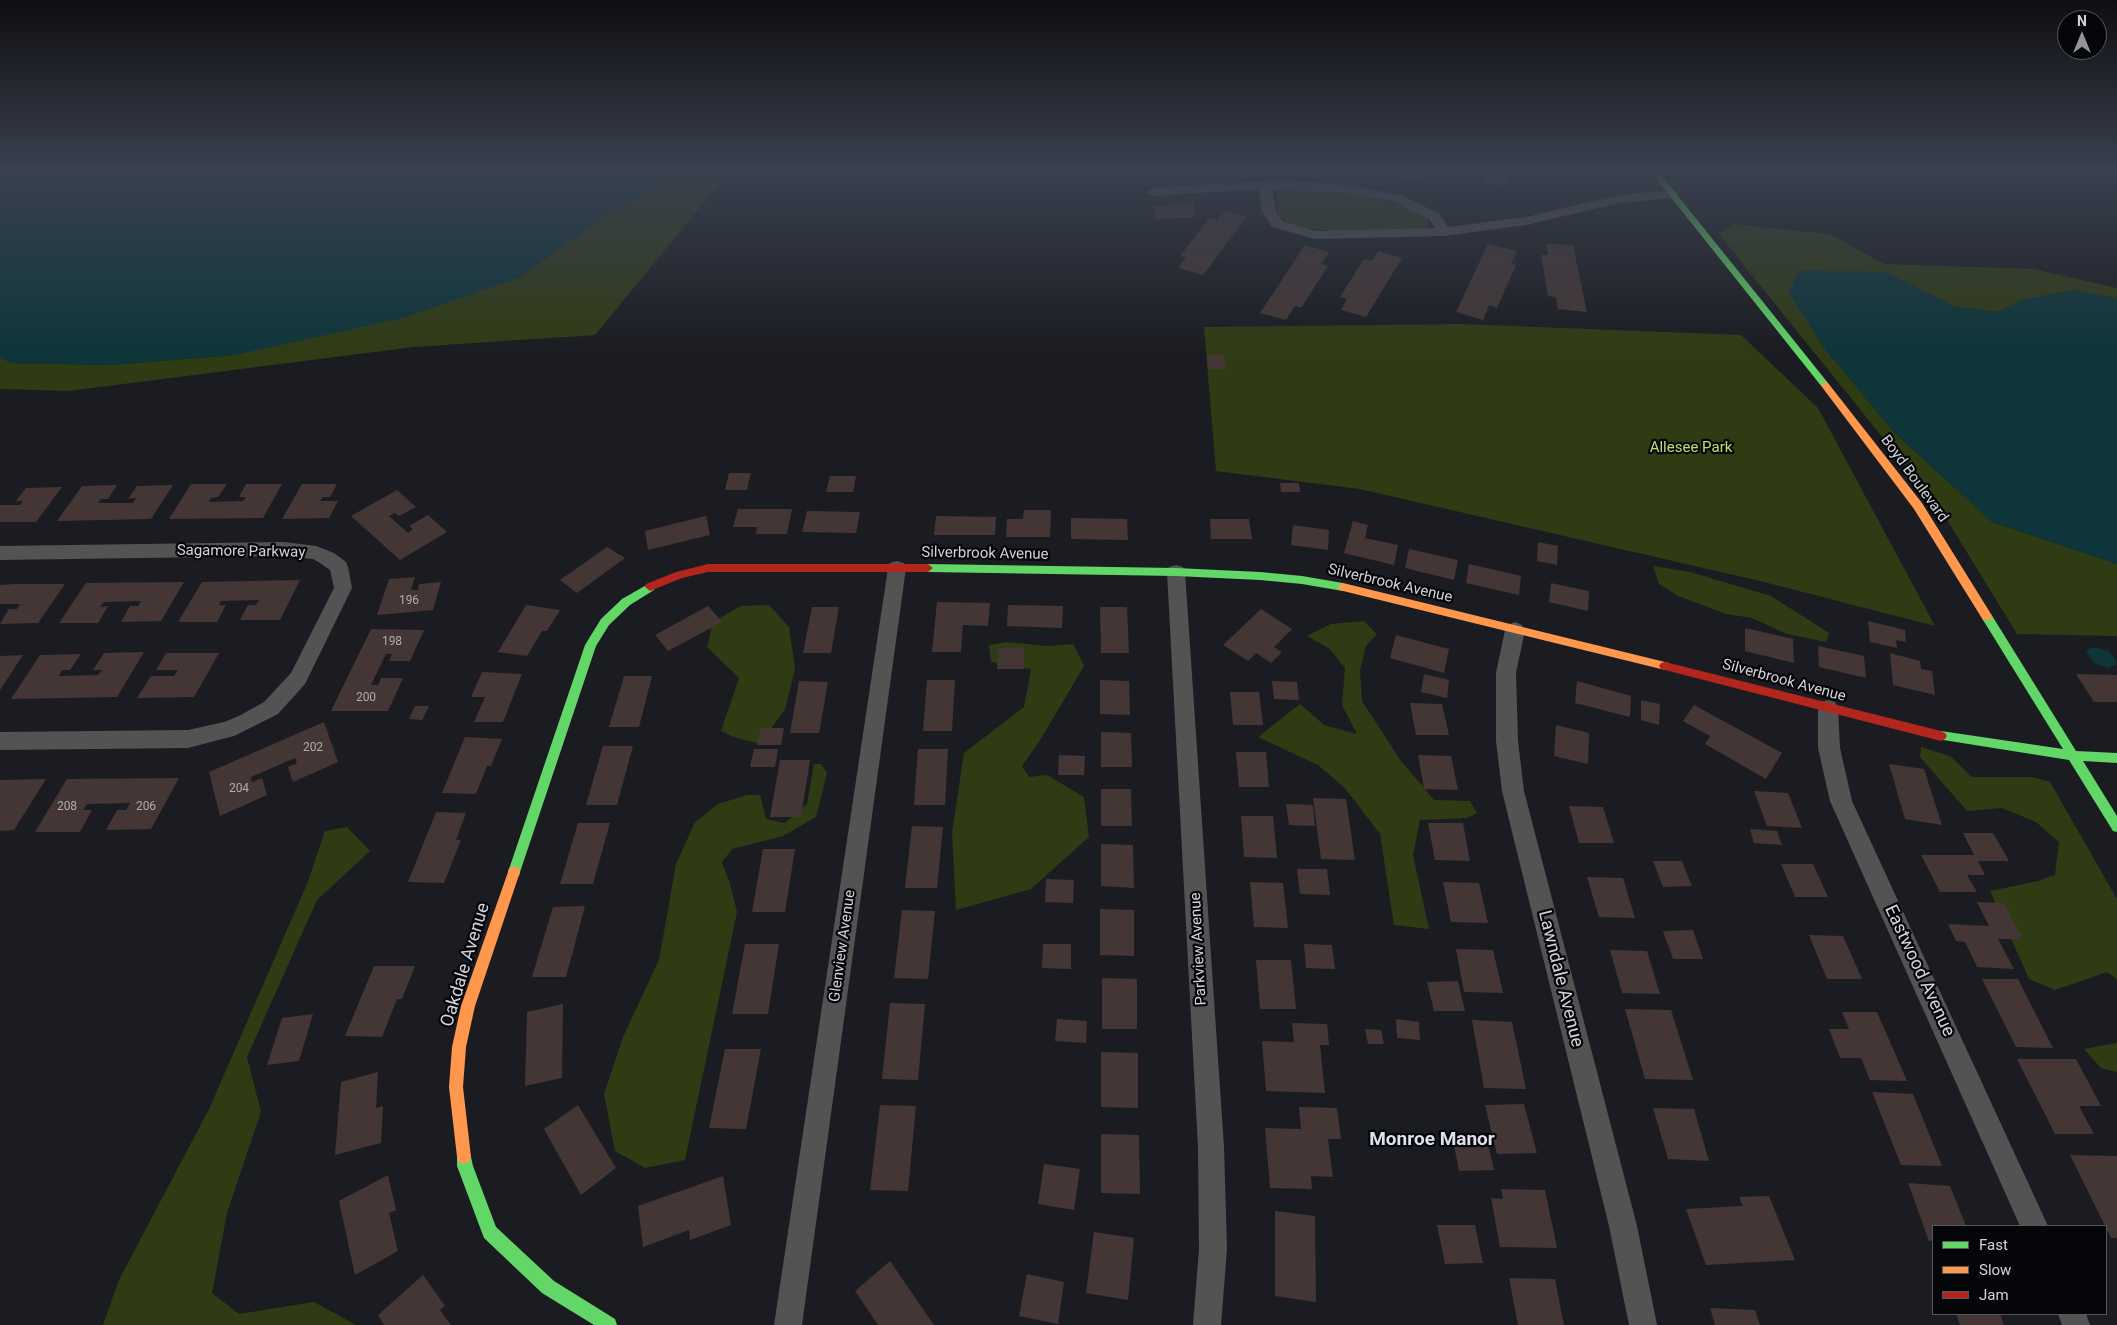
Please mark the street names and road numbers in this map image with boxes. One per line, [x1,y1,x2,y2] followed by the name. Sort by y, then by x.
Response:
[1876,432,1952,526] street label: Boyd Boulevard
[177,542,305,562] street label: Sagamore Parkway
[921,544,1049,564] street label: Silverbrook Avenue
[1326,561,1454,607] street label: Silverbrook Avenue
[1720,656,1848,706] street label: Silverbrook Avenue
[826,889,860,1003] street label: Glenview Avenue
[1187,892,1211,1006] street label: Parkview Avenue
[437,900,495,1030] street label: Oakdale Avenue
[1879,902,1959,1040] street label: Eastwood Avenue
[1533,908,1587,1050] street label: Lawndale Avenue

